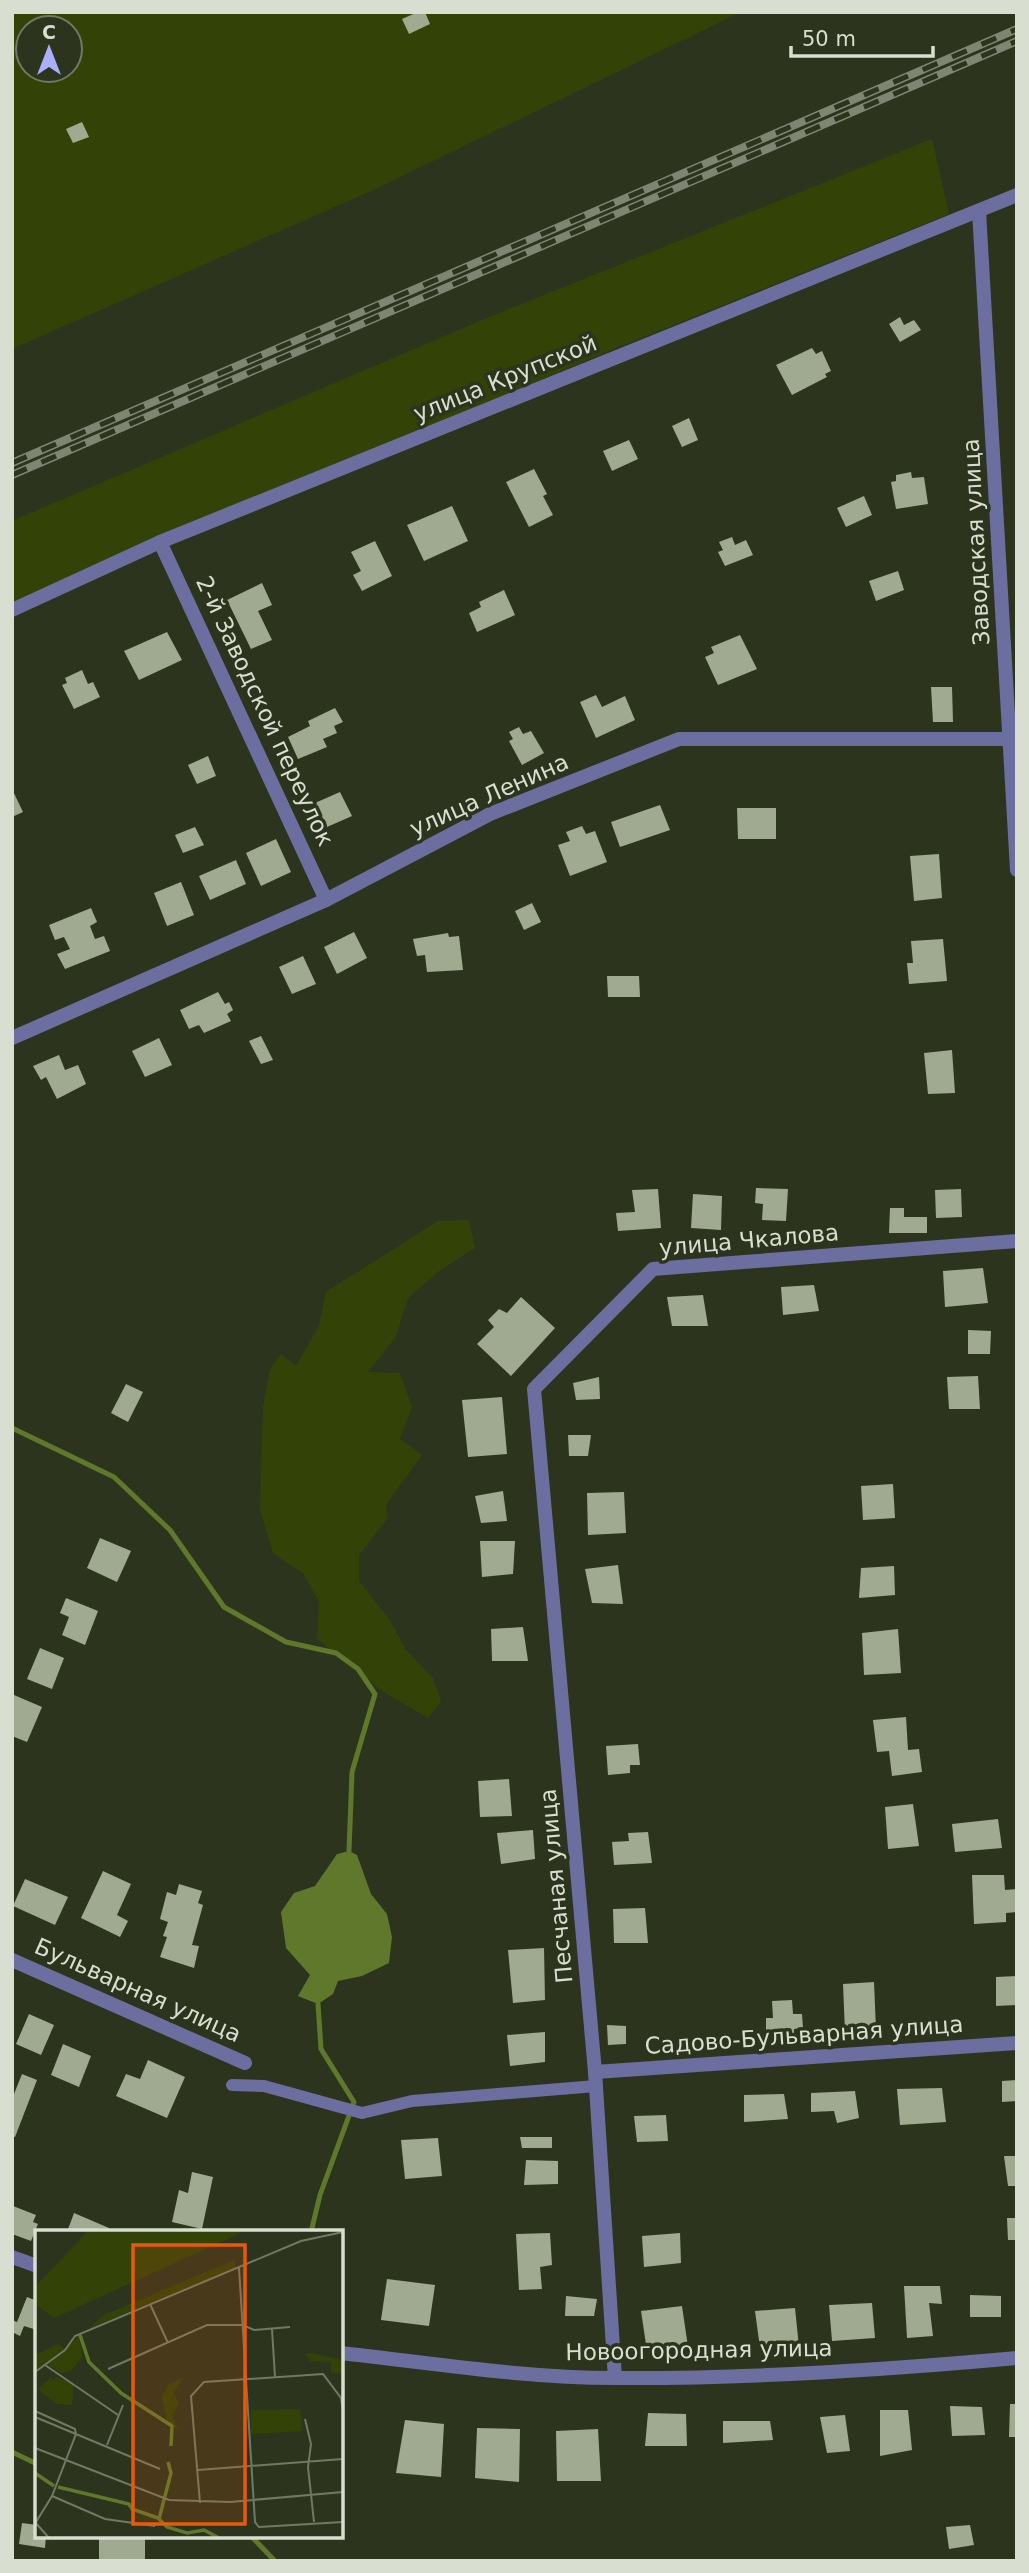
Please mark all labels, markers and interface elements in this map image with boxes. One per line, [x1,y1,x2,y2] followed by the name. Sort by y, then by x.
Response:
[14,14,84,84] north arrow
[791,14,933,58] scale bar
[42,21,56,43] text: С
[802,27,856,51] text: 50 m
[410,329,600,427] street label: улица Крупской
[958,438,994,646] street label: Заводская улица
[191,572,339,850] street label: 2-й Заводской переулок
[406,748,572,842] street label: улица Ленина
[658,1219,840,1261] street label: улица Чкалова
[535,1788,577,1984] street label: Песчаная улица
[31,1933,245,2047] street label: Бульварная улица
[644,2011,964,2059] street label: Садово-Бульварная улица
[35,2230,343,2538] inset map
[565,2335,833,2365] street label: Новоогородная улица

